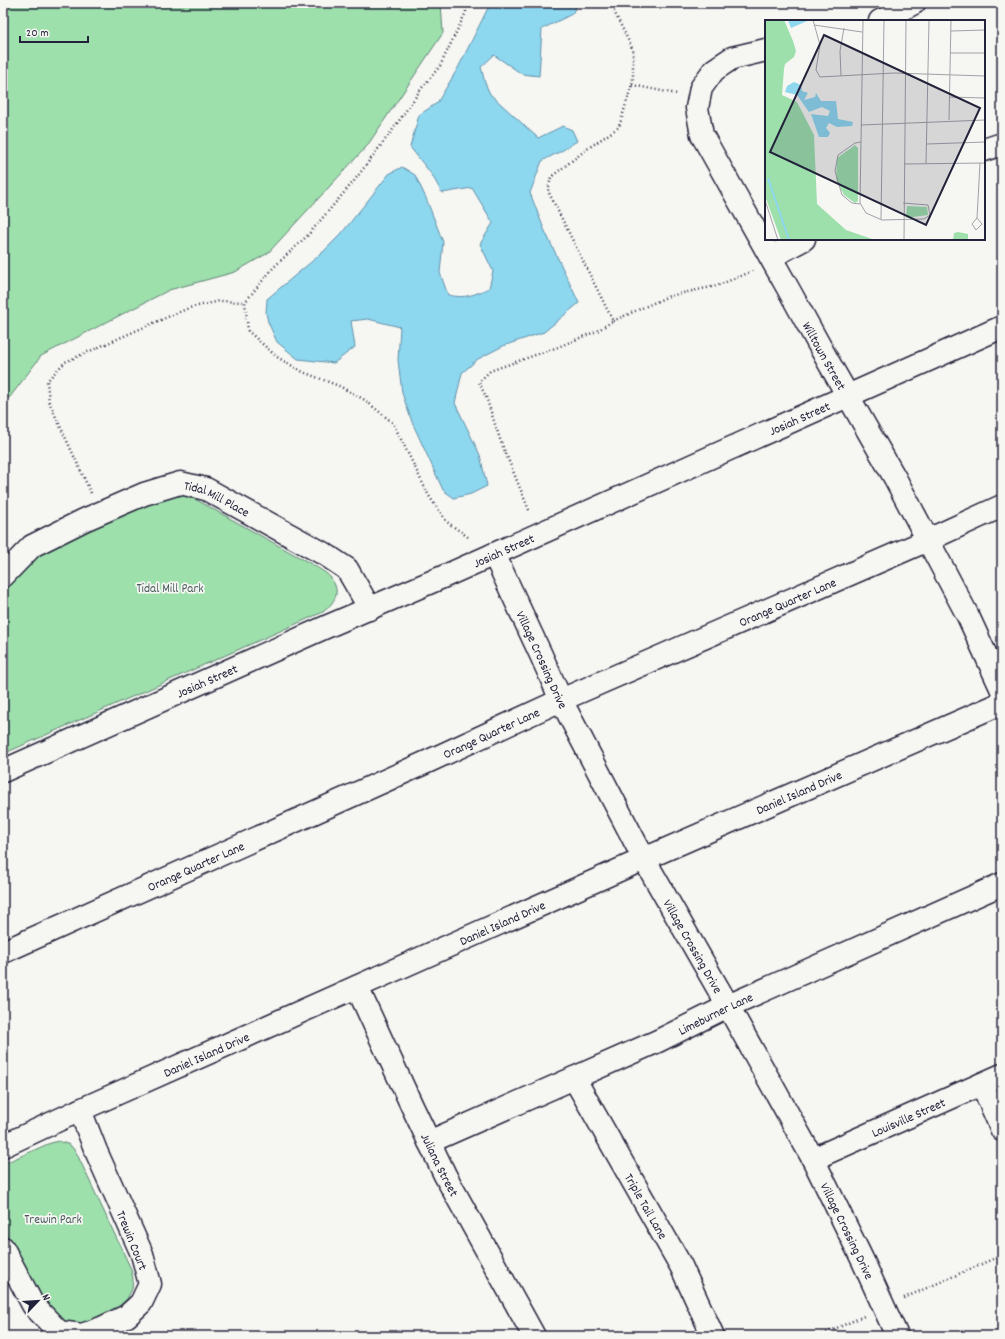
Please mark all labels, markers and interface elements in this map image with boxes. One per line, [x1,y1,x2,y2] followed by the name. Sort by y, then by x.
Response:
[20,18,88,44] scale bar
[765,20,985,240] inset map
[26,25,49,42] text: 20 m
[796,319,850,395] street label: Willtown Street
[767,398,834,442] street label: Josiah Street
[182,477,253,523] street label: Tidal Mill Place
[471,530,538,574] street label: Josiah Street
[736,574,840,633] street label: Orange Quarter Lane
[136,580,204,599] park label: Tidal Mill Park
[510,608,571,713] street label: Village Crossing Drive
[174,660,241,704] street label: Josiah Street
[440,704,544,765] street label: Orange Quarter Lane
[754,767,846,821] street label: Daniel Island Drive
[145,838,248,898] street label: Orange Quarter Lane
[657,896,726,998] street label: Village Crossing Drive
[457,897,549,952] street label: Daniel Island Drive
[676,989,757,1041] street label: Limeburner Lane
[161,1029,253,1084] street label: Daniel Island Drive
[869,1094,949,1144] street label: Louisville Street
[414,1131,462,1201] street label: Juliana Street
[618,1170,671,1244] street label: Triple Tail Lane
[814,1180,877,1283] street label: Village Crossing Drive
[110,1208,151,1274] street label: Trewin Court
[24,1211,82,1230] park label: Trewin Park
[18,1281,58,1321] north arrow
[37,1292,54,1304] text: N

